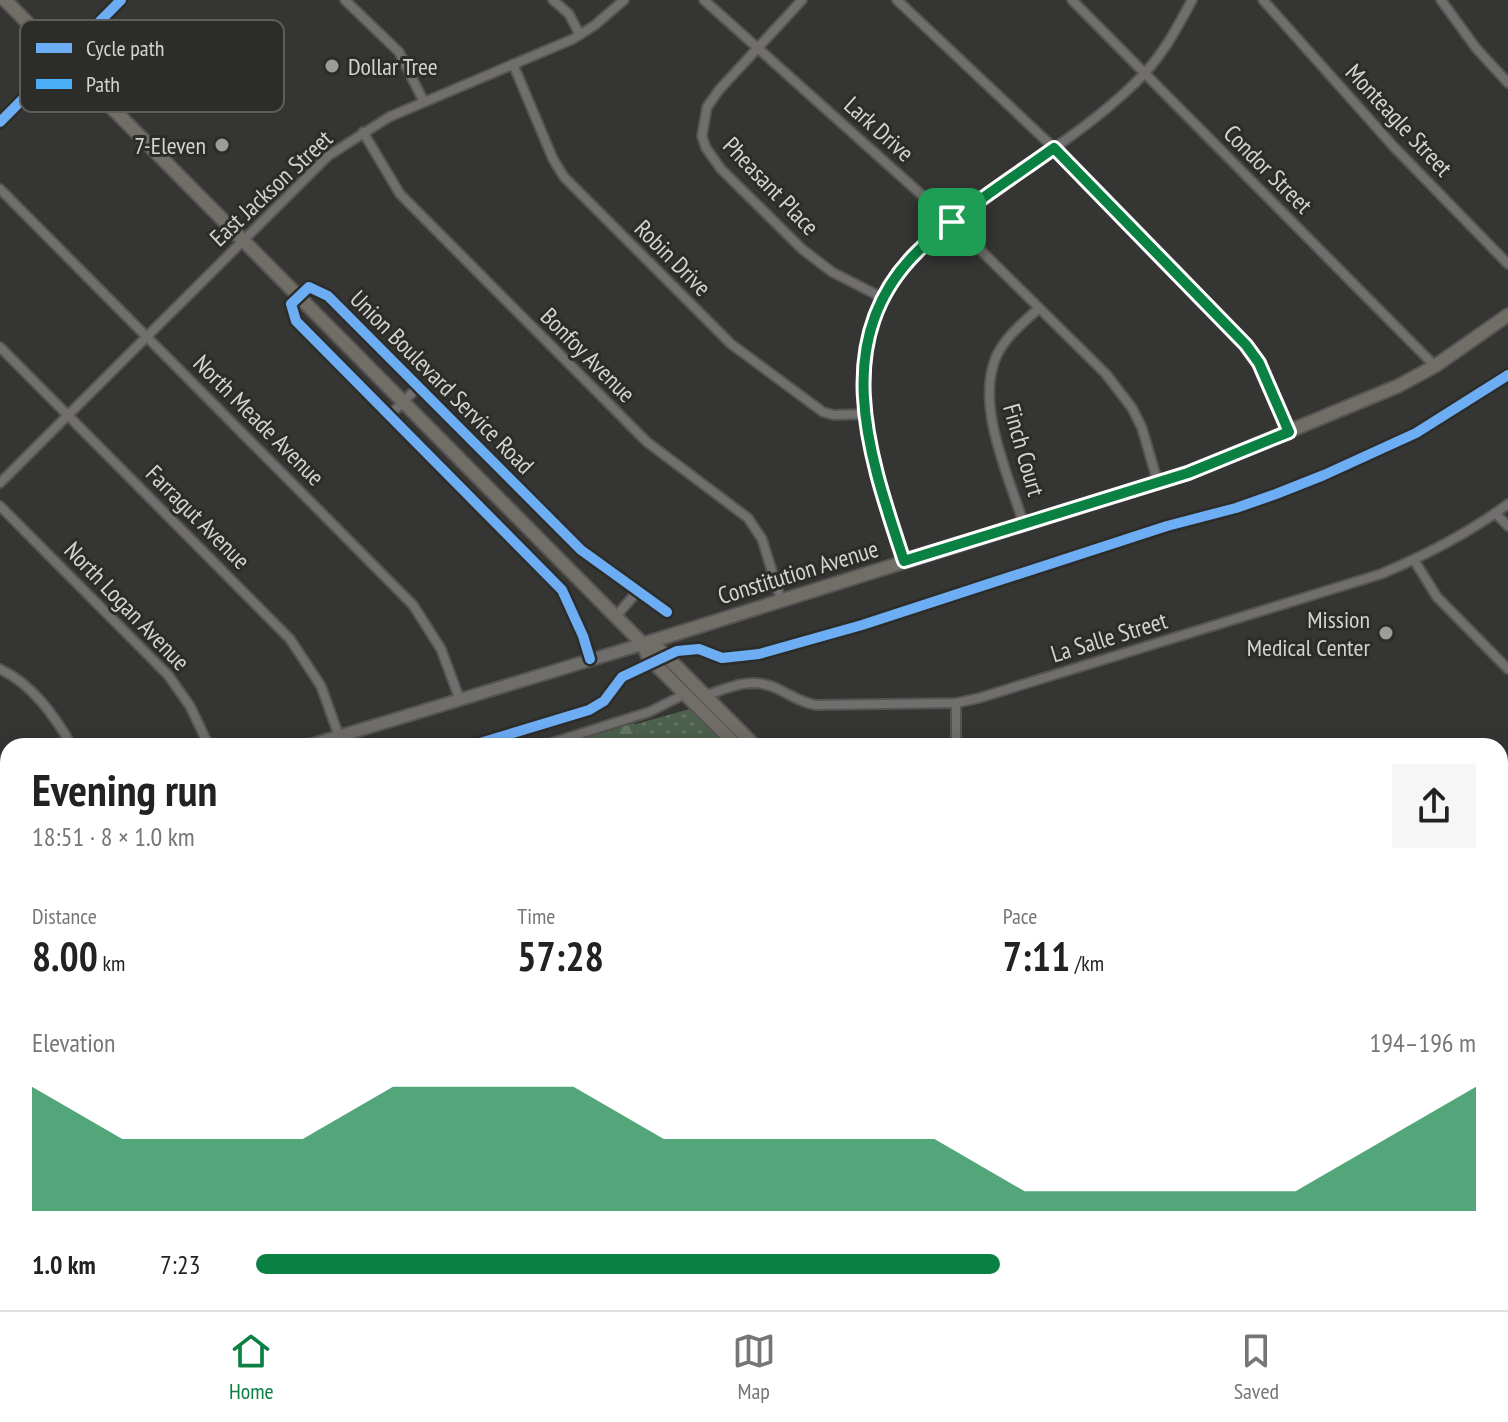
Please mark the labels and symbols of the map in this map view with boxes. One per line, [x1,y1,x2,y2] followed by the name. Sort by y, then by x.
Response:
[20,20,284,112] legend
[86,34,164,62] text: Cycle path
[348,51,438,82] place label: Dollar Tree
[323,57,341,75] marker: Dollar Tree
[1339,57,1459,183] street label: Monteagle Street
[86,70,120,98] text: Path
[838,90,920,168] street label: Lark Drive
[1217,118,1319,220] street label: Condor Street
[203,123,339,253] street label: East Jackson Street
[134,130,206,161] place label: 7-Eleven
[716,130,826,242] street label: Pheasant Place
[213,136,231,154] marker: 7-Eleven
[918,188,986,256] pin
[628,213,718,303] street label: Robin Drive
[343,283,541,481] street label: Union Boulevard Service Road
[534,301,642,409] street label: Bonfoy Avenue
[187,348,331,492] street label: North Meade Avenue
[996,400,1052,500] street label: Finch Court
[139,458,257,576] street label: Farragut Avenue
[714,533,882,611] street label: Constitution Avenue
[58,535,196,677] street label: North Logan Avenue
[1247,604,1370,663] place label: Mission Medical Center
[1047,605,1171,669] street label: La Salle Street
[1377,624,1395,642] marker: Mission Medical Center

